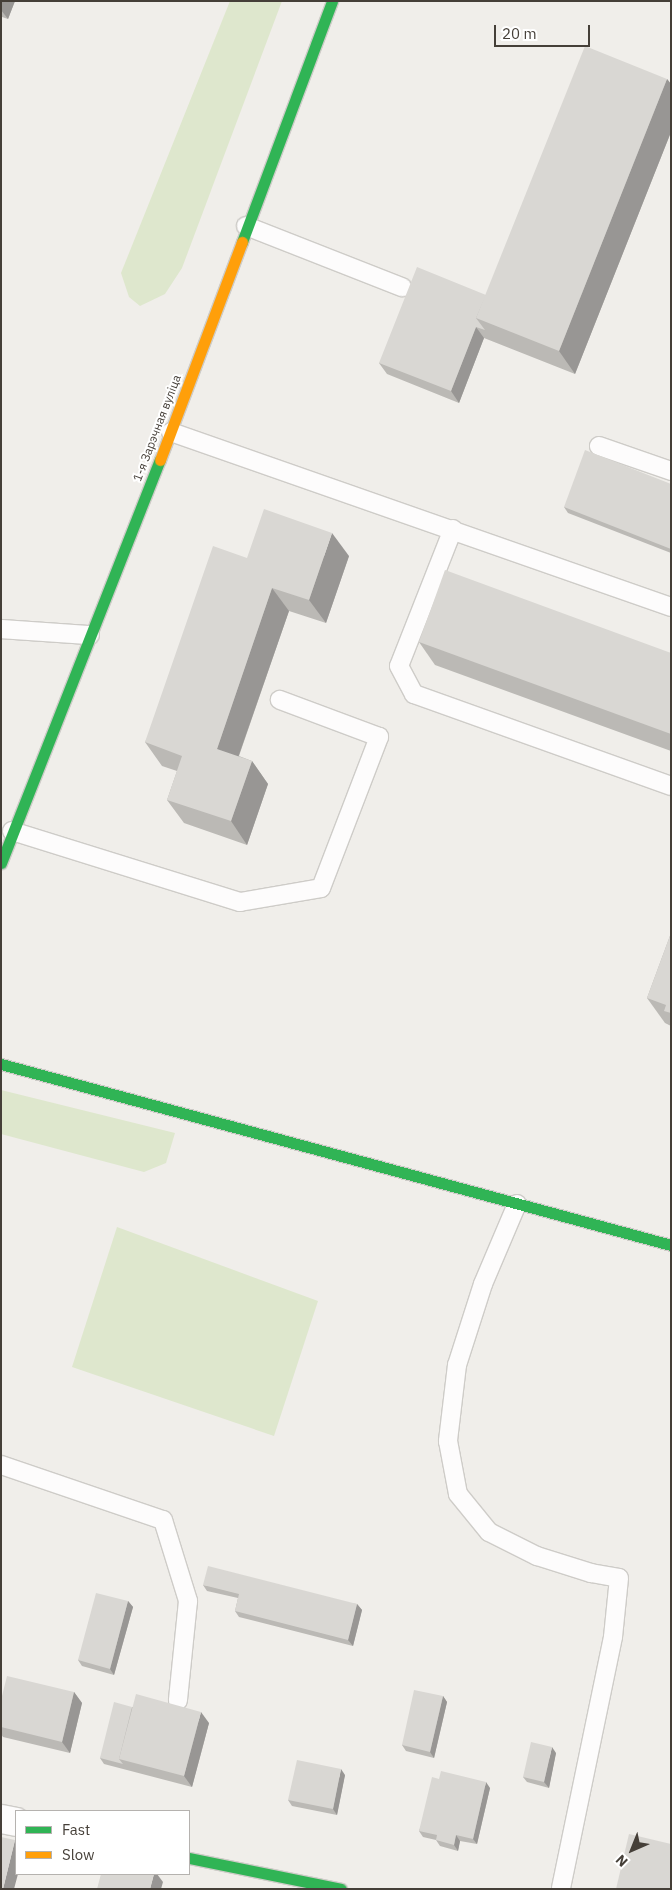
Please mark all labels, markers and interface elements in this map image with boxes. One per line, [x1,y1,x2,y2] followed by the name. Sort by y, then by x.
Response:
[497,15,593,47] scale bar
[502,24,537,43] text: 20 m
[130,373,184,483] street label: 1-я Зарэчная вуліца
[15,1810,190,1875] legend
[62,1820,90,1839] text: Fast
[607,1825,657,1875] north arrow
[62,1845,95,1864] text: Slow
[612,1851,631,1871] text: N

